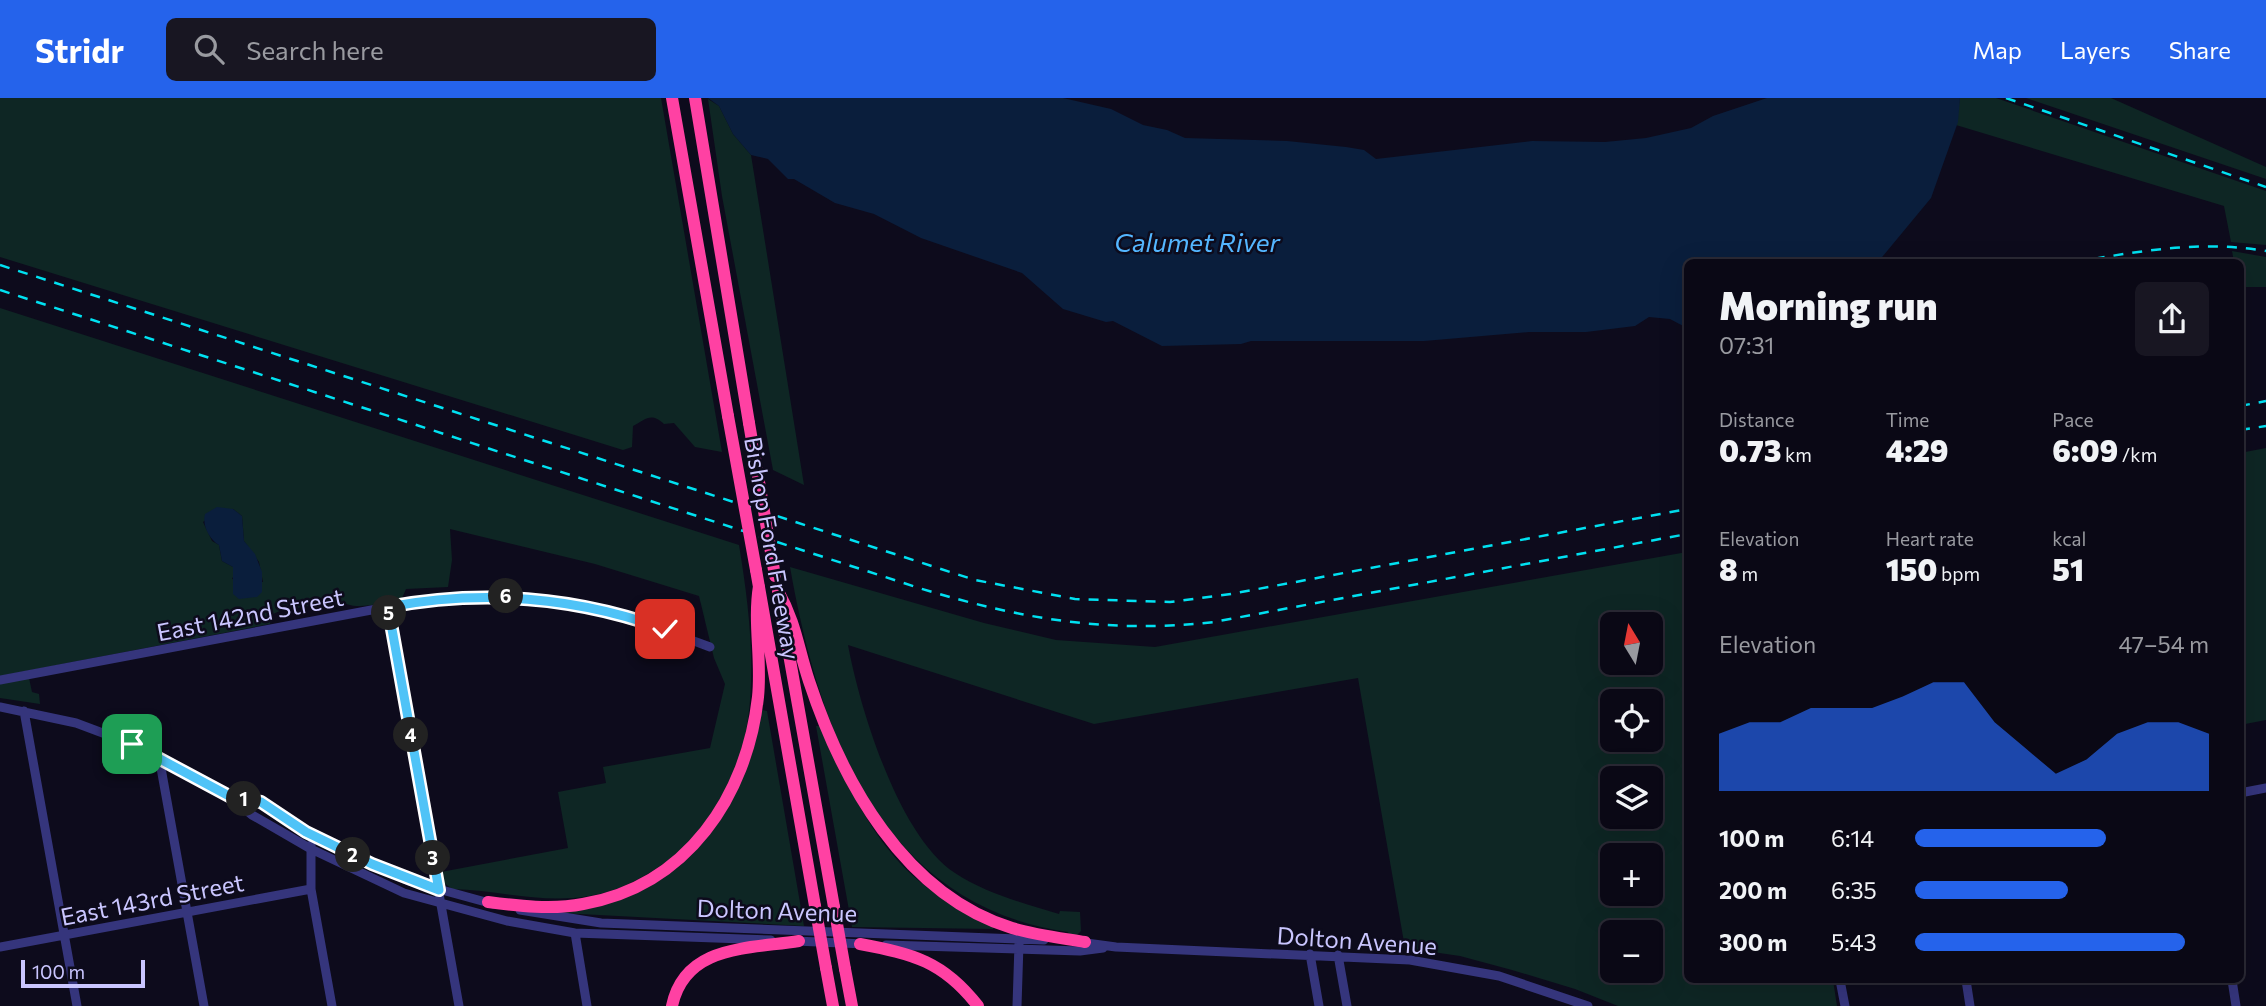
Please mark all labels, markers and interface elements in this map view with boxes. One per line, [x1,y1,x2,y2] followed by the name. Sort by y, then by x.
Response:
[166,18,656,81] search box
[35,29,124,70] text: Stridr
[190,30,228,68] icon: search
[246,34,384,65] text: Search here
[1973,35,2022,64] text: Map
[2060,35,2131,64] text: Layers
[2169,35,2231,64] text: Share
[1114,226,1281,257] water label: Calumet River
[1719,281,1938,328] text: Morning run
[2135,282,2209,356] button: share
[1719,331,1774,359] text: 07:31
[1719,408,1795,431] text: Distance
[1886,408,1929,431] text: Time
[2052,408,2094,431] text: Pace
[1719,431,1781,468] text: 0.73
[1886,431,1948,468] text: 4:29
[2052,431,2118,468] text: 6:09
[739,434,807,662] street label: Bishop Ford Freeway
[1781,443,1812,466] text: km
[2118,443,2157,466] text: /km
[1719,527,1799,550] text: Elevation
[1886,527,1974,550] text: Heart rate
[2052,527,2086,550] text: kcal
[1719,550,1738,587] text: 8
[1886,550,1937,587] text: 150
[2052,550,2084,587] text: 51
[1738,562,1758,585] text: m
[1937,562,1980,585] text: bpm
[489,578,524,614] pin: 6
[154,582,346,646] street label: East 142nd Street
[500,584,511,607] text: 6
[372,596,406,630] pin: 5
[635,599,695,659] pin
[383,601,394,624] text: 5
[646,610,684,648] icon: check
[1600,612,1662,676] north arrow
[1600,612,1663,983] map controls
[1719,630,1816,658] text: Elevation
[2118,630,2209,658] text: 47–54 m
[1600,689,1663,752] button: locate
[102,714,162,774] pin
[394,718,428,752] pin: 4
[405,723,416,746] text: 4
[113,725,151,763] icon: arrive
[1600,766,1663,829] button: layers
[226,782,262,816] pin: 1
[239,787,248,810] text: 1
[1719,824,1784,852] text: 100 m
[1831,824,1874,852] text: 6:14
[336,838,370,872] pin: 2
[416,840,450,876] pin: 3
[347,843,358,866] text: 2
[1600,843,1663,906] button: +
[427,846,438,869] text: 3
[58,867,246,931] street label: East 143rd Street
[1719,876,1787,904] text: 200 m
[1831,876,1877,904] text: 6:35
[696,893,858,927] street label: Dolton Avenue
[1276,920,1438,960] street label: Dolton Avenue
[1600,920,1663,983] button: −
[1719,928,1787,956] text: 300 m
[1831,928,1877,956] text: 5:43
[21,957,145,989] scale bar
[32,960,85,983] text: 100 m

